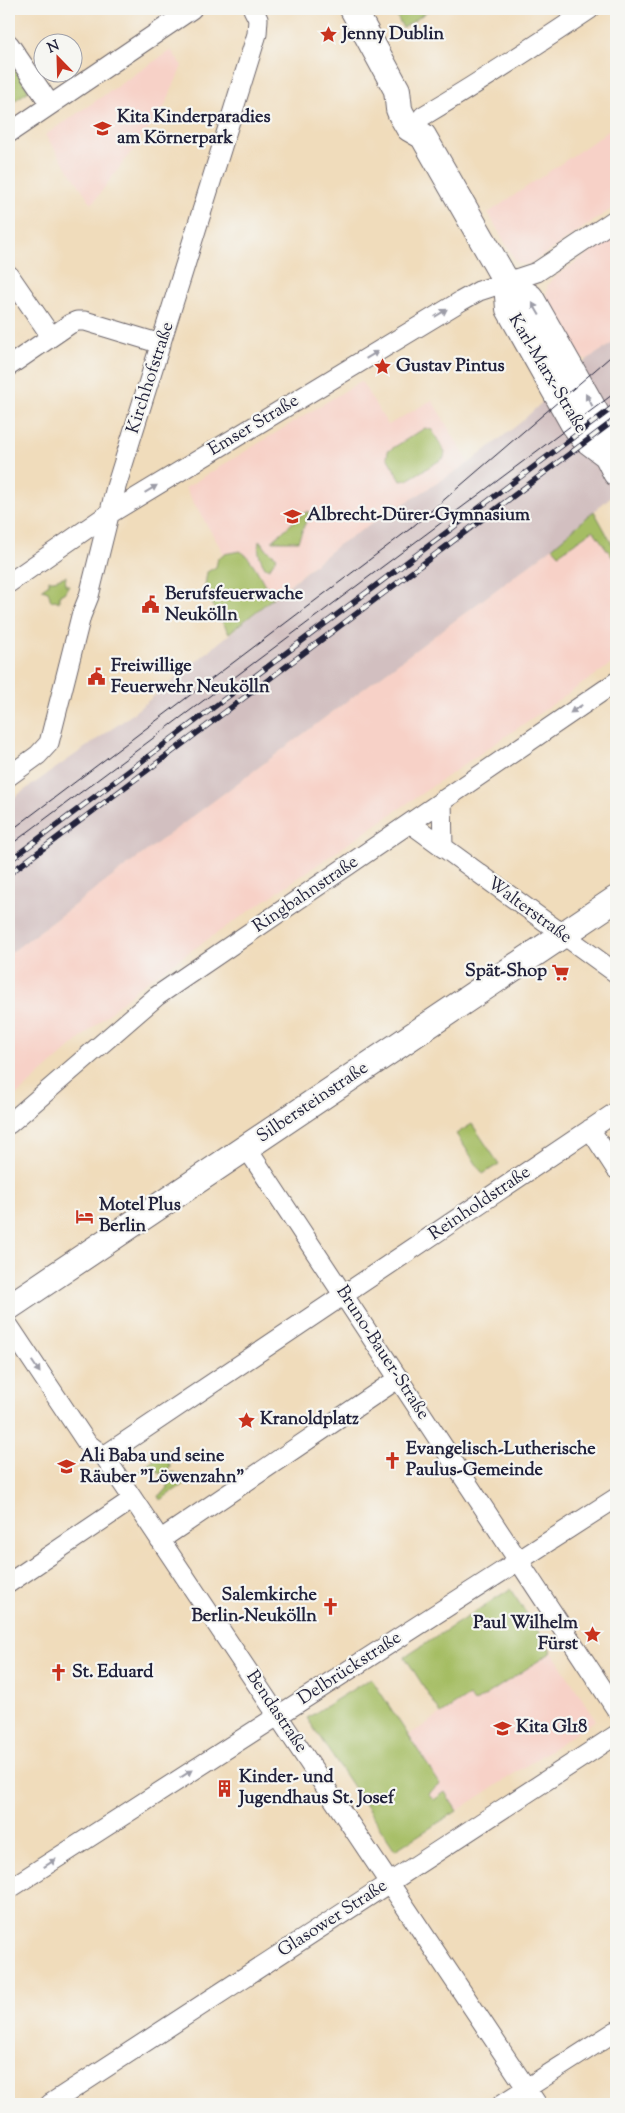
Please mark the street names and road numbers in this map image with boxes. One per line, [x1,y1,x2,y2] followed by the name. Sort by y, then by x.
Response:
[501,309,593,439] street label: Karl-Marx-Straße
[121,319,181,437] street label: Kirchhofstraße
[204,389,304,463] street label: Emser Straße
[248,850,364,940] street label: Ringbahnstraße
[481,871,577,951] street label: Walterstraße
[252,1056,374,1150] street label: Silbersteinstraße
[424,1160,536,1248] street label: Reinholdstraße
[329,1281,435,1425] street label: Bruno-Bauer-Straße
[293,1626,407,1712] street label: Delbrückstraße
[239,1665,313,1759] street label: Bendastraße
[273,1874,393,1964] street label: Glasower Straße

